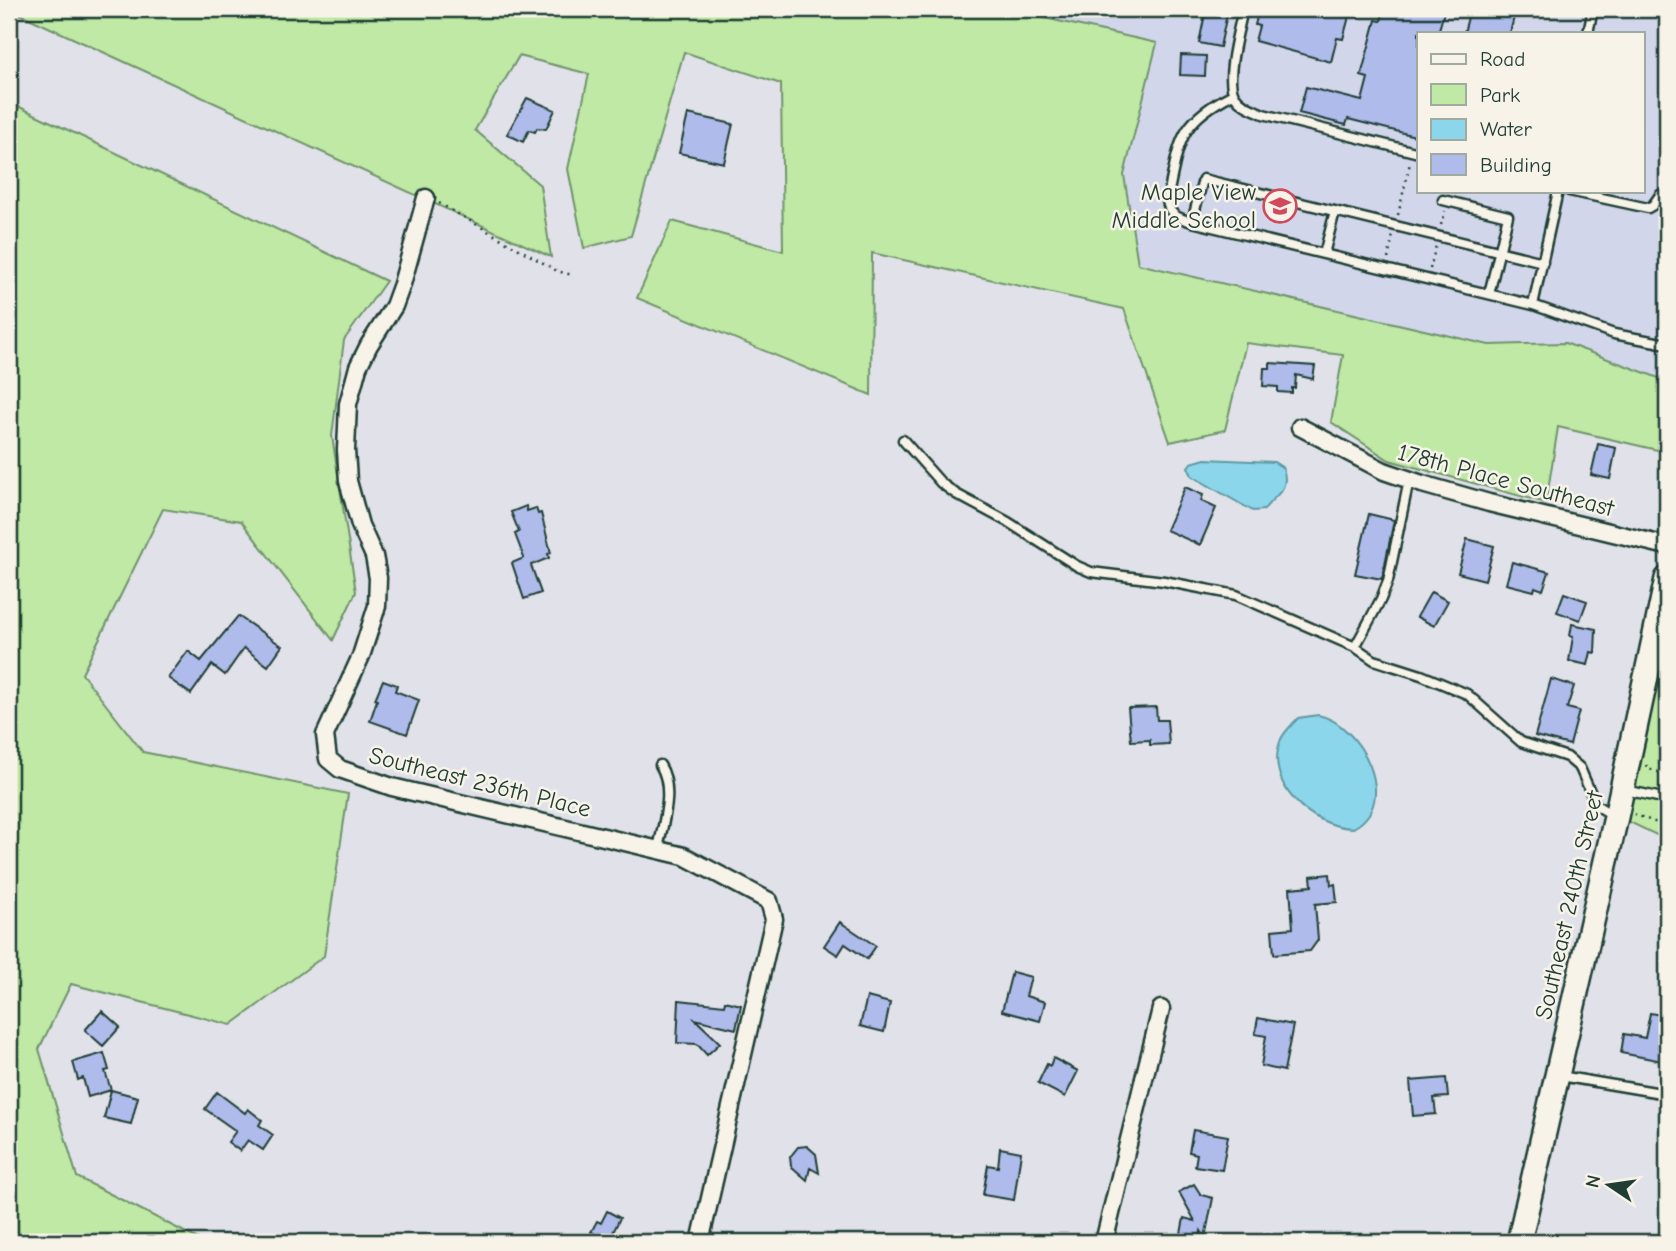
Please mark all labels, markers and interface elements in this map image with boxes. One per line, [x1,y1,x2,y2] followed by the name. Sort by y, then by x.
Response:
[1417,32,1644,192] legend
[1480,47,1525,71] text: Road
[1480,83,1520,107] text: Park
[1480,117,1533,141] text: Water
[1480,153,1552,177] text: Building
[1111,178,1257,234] place label: Maple View Middle School
[1261,187,1299,225] school or university icon: Maple View Middle School
[1395,438,1618,523] street label: 178th Place Southeast
[366,741,594,823] street label: Southeast 236th Place
[1529,787,1609,1022] street label: Southeast 240th Street
[1574,1150,1644,1220] north arrow
[1581,1173,1606,1190] text: N

